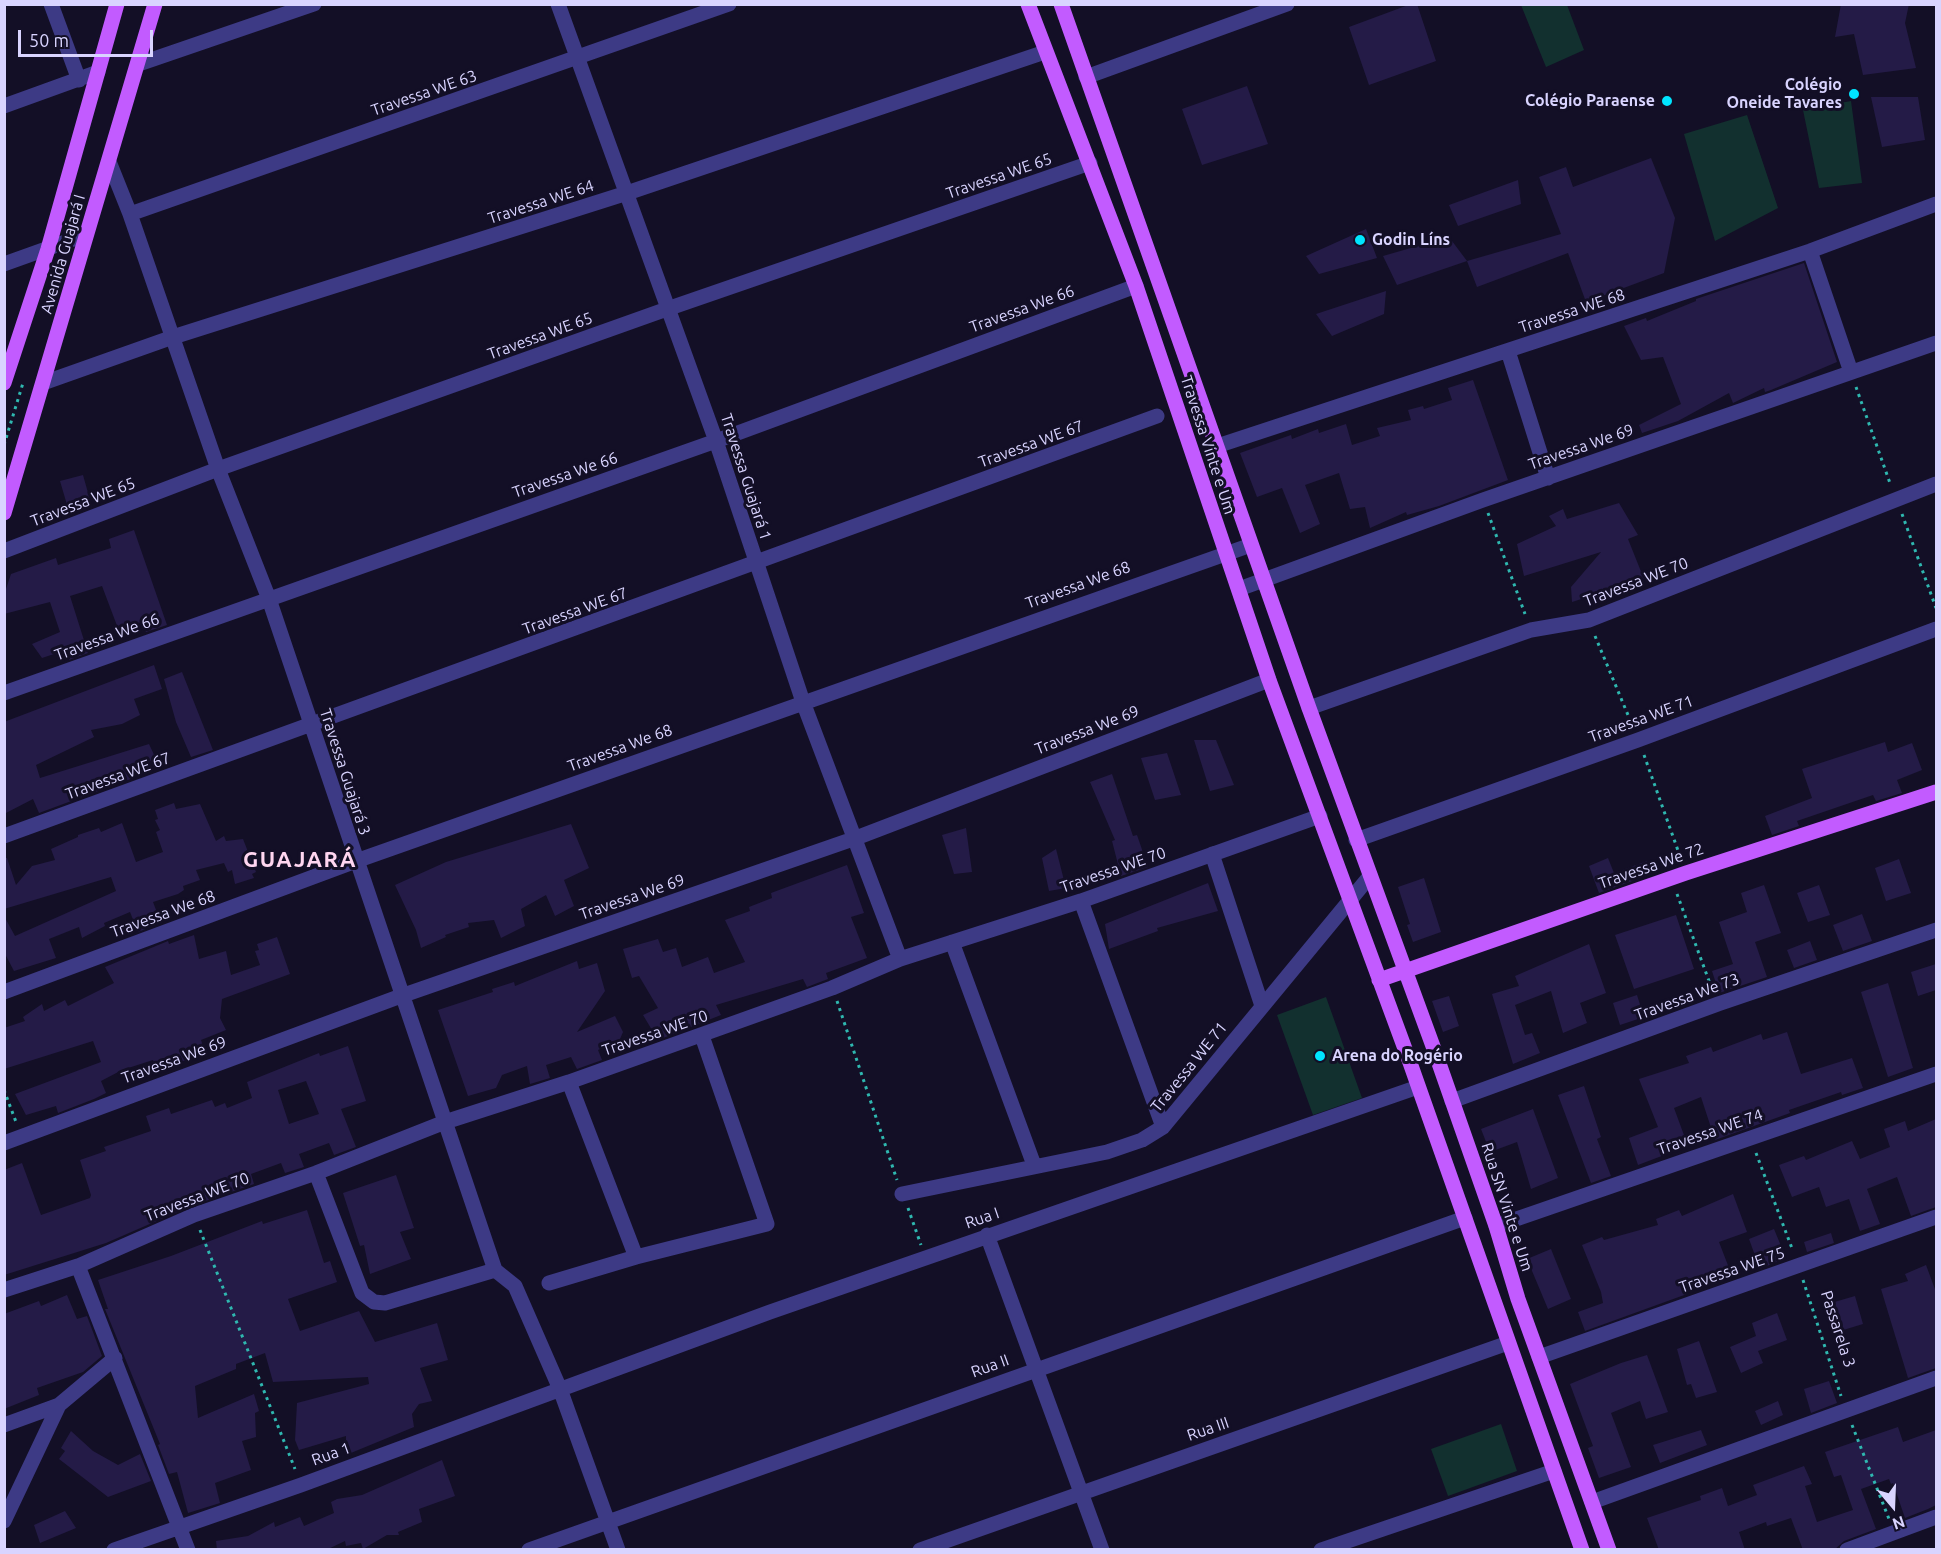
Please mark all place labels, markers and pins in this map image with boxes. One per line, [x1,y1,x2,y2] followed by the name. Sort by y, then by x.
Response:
[1726,75,1842,113] place label: Colégio Oneide Tavares
[1847,87,1861,101] marker: Colégio Oneide Tavares
[1525,91,1655,111] place label: Colégio Paraense
[1660,94,1674,108] marker: Colégio Paraense
[1372,230,1450,250] place label: Godin Líns
[1353,233,1367,247] marker: Godin Líns
[1332,1046,1463,1066] place label: Arena do Rogério
[1313,1049,1327,1063] marker: Arena do Rogério

